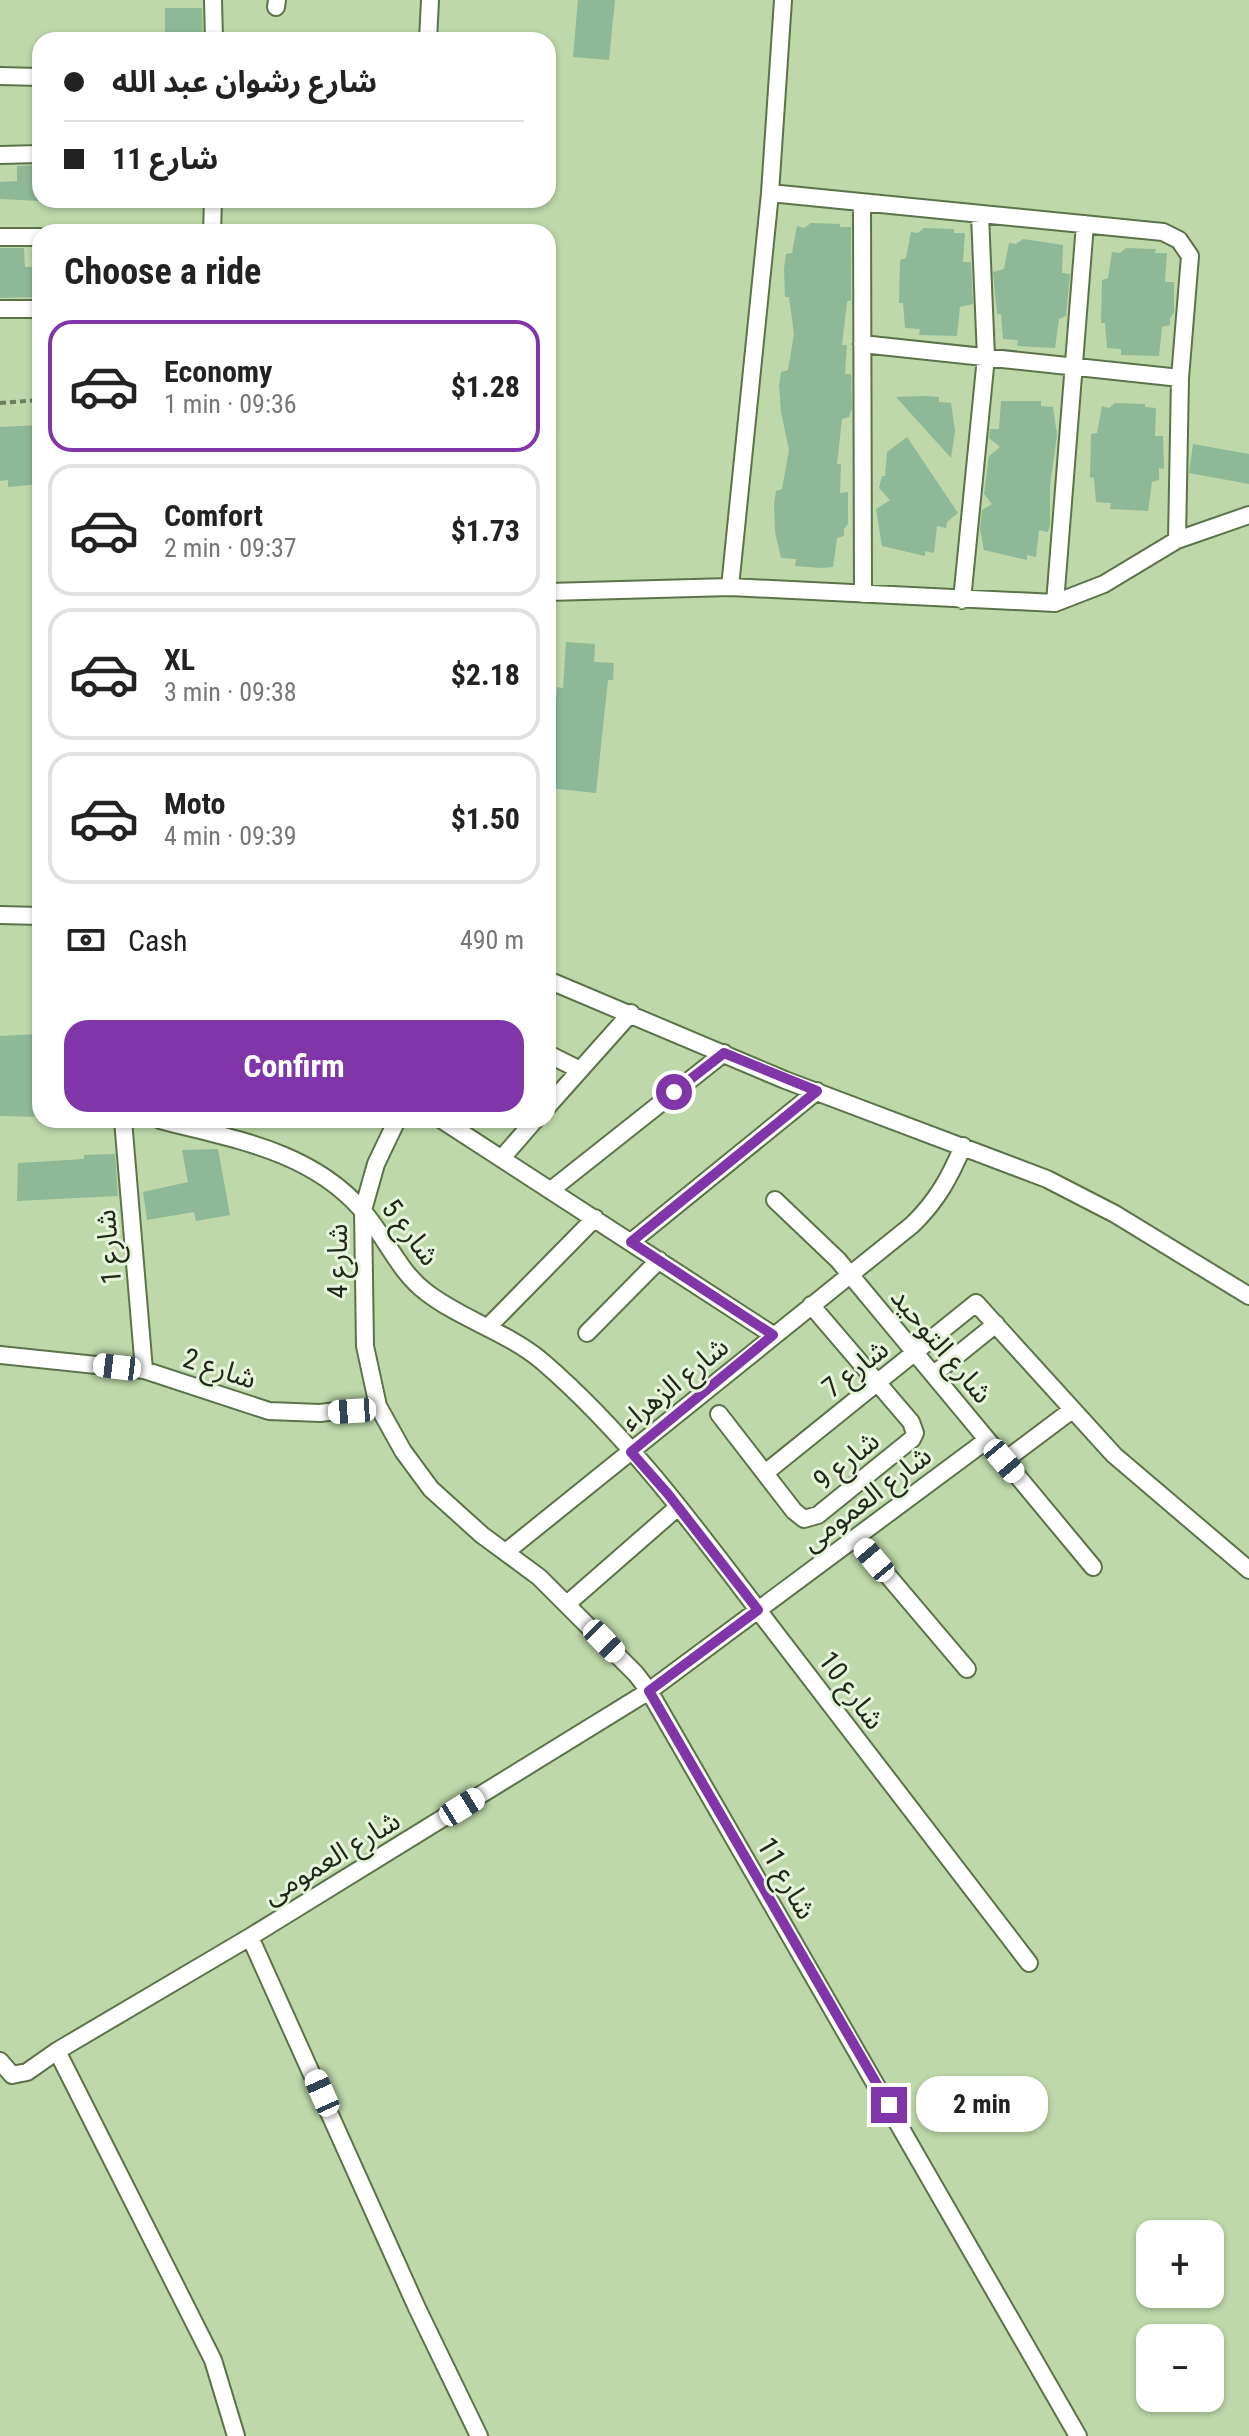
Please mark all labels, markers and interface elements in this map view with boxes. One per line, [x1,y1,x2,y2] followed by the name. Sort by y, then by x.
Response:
[112,64,377,99] text: شارع رشوان عبد الله
[112,141,218,176] text: شارع 11
[64,251,261,293] text: Choose a ride
[68,350,140,422] icon: car
[164,354,272,389] text: Economy
[451,369,520,404] text: $1.28
[164,389,297,419] text: 1 min · 09:36
[68,494,140,566] icon: car
[164,498,263,533] text: Comfort
[451,513,520,548] text: $1.73
[164,533,297,563] text: 2 min · 09:37
[68,638,140,710] icon: car
[164,642,195,677] text: XL
[451,657,520,692] text: $2.18
[164,677,297,707] text: 3 min · 09:38
[68,782,140,854] icon: car
[164,786,225,821] text: Moto
[451,801,520,836] text: $1.50
[164,821,297,851] text: 4 min · 09:39
[64,918,108,962] icon: cash
[128,923,188,958] text: Cash
[460,925,524,955] text: 490 m
[64,1020,524,1112] button: Confirm
[656,1074,692,1110] route start
[372,1192,446,1275] street label: شارع 5
[89,1208,132,1286] street label: شارع 1
[321,1224,358,1298] street label: شارع 4
[881,1281,999,1412] street label: شارع التوحيد
[614,1330,738,1440] street label: شارع الزهراء
[816,1332,897,1408] street label: شارع 7
[178,1341,261,1400] street label: شارع 2
[92,1352,142,1382] car
[327,1397,377,1425] car
[807,1424,888,1500] street label: شارع 9
[979,1435,1029,1487] car
[795,1439,940,1561] street label: شارع العمومى
[849,1534,899,1586] car
[579,1615,629,1667] car
[809,1645,891,1738] street label: شارع 10
[435,1784,489,1830] car
[257,1804,408,1915] street label: شارع العمومى
[747,1832,823,1927] street label: شارع 11
[301,2066,343,2120] car
[917,2077,1049,2133] callout: 2 min
[871,2087,907,2123] route end
[953,2089,1011,2119] text: 2 min
[1136,2220,1224,2412] map controls
[1136,2220,1224,2308] button: +
[1136,2324,1224,2412] button: −

